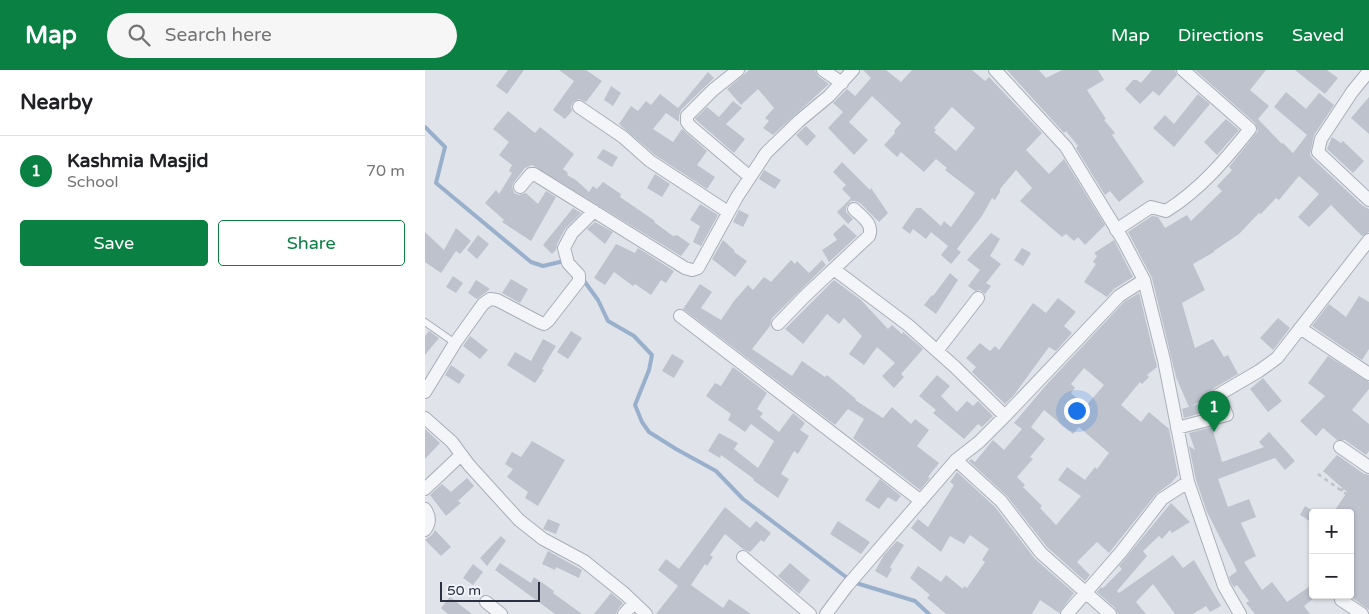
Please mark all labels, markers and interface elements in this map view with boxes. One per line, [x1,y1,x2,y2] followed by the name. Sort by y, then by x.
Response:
[107,13,457,58] search box
[25,21,77,50] text: Map
[125,21,153,49] icon: search
[165,24,272,46] text: Search here
[1111,24,1150,46] text: Map
[1178,24,1264,46] text: Directions
[1292,24,1344,46] text: Saved
[20,90,93,115] text: Nearby
[67,150,209,172] text: Kashmia Masjid
[31,161,41,181] text: 1
[366,161,405,181] text: 70 m
[67,172,119,192] text: School
[20,220,208,266] button: Save
[218,220,405,266] button: Share
[1198,391,1230,432] pin: 1
[1064,398,1090,424] your location
[1309,509,1354,599] map controls
[1309,509,1354,554] button: +
[1309,554,1354,599] button: −
[440,579,540,602] scale bar
[447,582,481,599] text: 50 m

